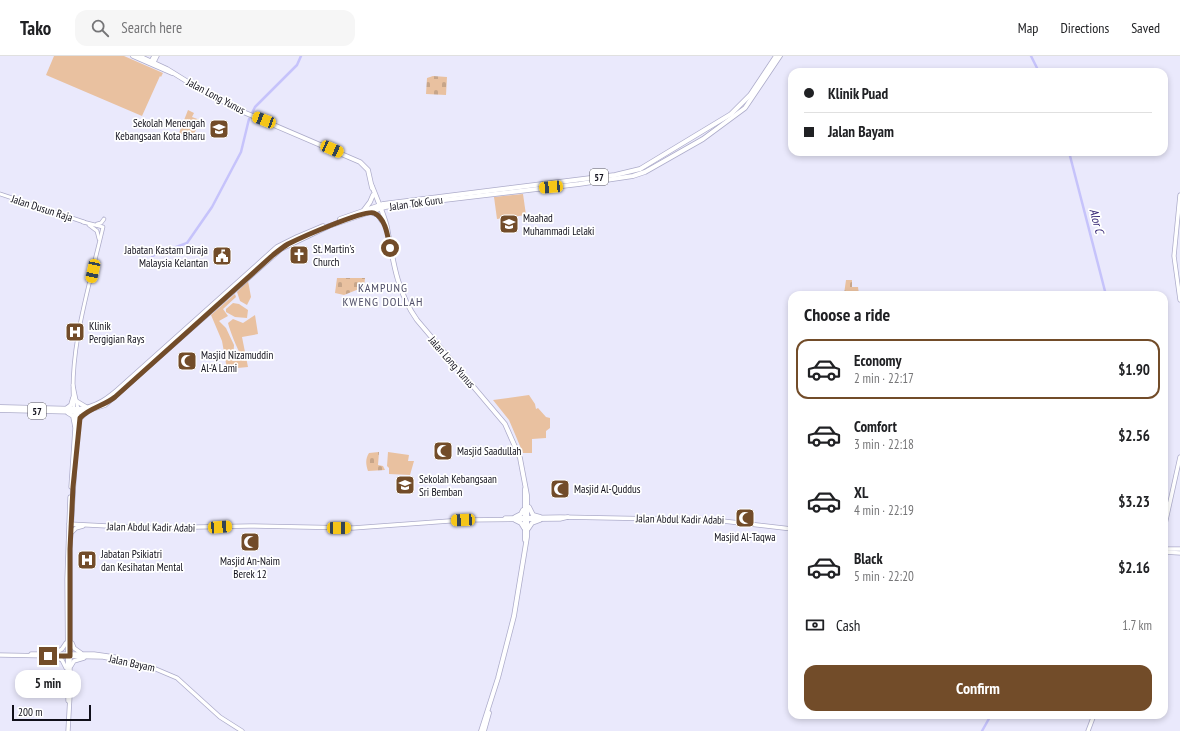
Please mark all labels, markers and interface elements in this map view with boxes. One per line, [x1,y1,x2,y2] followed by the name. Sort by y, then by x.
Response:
[75,10,355,46] search box
[20,16,51,40] text: Tako
[89,17,111,39] icon: search
[121,18,182,37] text: Search here
[1018,19,1038,37] text: Map
[1060,19,1109,37] text: Directions
[1131,19,1160,37] text: Saved
[184,74,248,117] street label: Jalan Long Yunus
[828,84,888,103] text: Klinik Puad
[251,110,277,130] car
[115,116,205,143] place label: Sekolah Menengah Kebangsaan Kota Bharu
[208,118,230,140] school or university icon: Sekolah Menengah Kebangsaan Kota Bharu
[828,122,894,141] text: Jalan Bayam
[319,139,345,159] car
[590,169,608,185] road number: 57
[539,180,563,194] car
[9,191,75,225] street label: Jalan Dusun Raja
[387,192,444,214] street label: Jalan Tok Guru
[1087,207,1108,237] water label: Alor C
[523,211,594,238] place label: Maahad Muhammadi Lelaki
[498,213,520,235] school or university icon: Maahad Muhammadi Lelaki
[381,239,399,257] route start
[313,242,355,269] place label: St. Martin's Church
[124,243,208,270] place label: Jabatan Kastam Diraja Malaysia Kelantan
[288,244,310,266] church icon: St. Martin's Church
[211,245,233,267] public building icon: Jabatan Kastam Diraja Malaysia Kelantan
[85,258,101,284] car
[343,280,423,309] district label: KAMPUNG KWENG DOLLAH
[804,303,890,326] text: Choose a ride
[89,319,145,346] place label: Klinik Pergigian Rays
[64,321,86,343] hospital icon: Klinik Pergigian Rays
[425,332,478,391] street label: Jalan Long Yunus
[201,348,273,375] place label: Masjid Nizamuddin Al-'A Lami
[176,350,198,372] mosque icon: Masjid Nizamuddin Al-'A Lami
[806,351,842,387] icon: car
[854,351,902,370] text: Economy
[1118,360,1150,379] text: $1.90
[854,370,914,387] text: 2 min · 22:17
[28,403,46,419] road number: 57
[806,417,842,453] icon: car
[854,417,897,436] text: Comfort
[1118,426,1150,445] text: $2.56
[854,436,914,453] text: 3 min · 22:18
[432,440,454,462] mosque icon: Masjid Saadullah
[457,444,522,458] place label: Masjid Saadullah
[419,472,497,499] place label: Sekolah Kebangsaan Sri Bemban
[394,474,416,496] school or university icon: Sekolah Kebangsaan Sri Bemban
[549,478,571,500] mosque icon: Masjid Al-Quddus
[574,482,641,496] place label: Masjid Al-Quddus
[806,483,842,519] icon: car
[854,483,868,502] text: XL
[1118,492,1150,511] text: $3.23
[854,502,914,519] text: 4 min · 22:19
[734,507,756,529] mosque icon: Masjid Al-Taqwa
[635,511,724,527] street label: Jalan Abdul Kadir Adabi
[451,513,475,527] car
[106,519,195,535] street label: Jalan Abdul Kadir Adabi
[208,520,232,534] car
[327,522,351,534] car
[714,530,776,544] place label: Masjid Al-Taqwa
[239,531,261,553] mosque icon: Masjid An-Naim Berek 12
[100,547,184,574] place label: Jabatan Psikiatri dan Kesihatan Mental
[76,549,98,571] hospital icon: Jabatan Psikiatri dan Kesihatan Mental
[806,549,842,585] icon: car
[854,549,883,568] text: Black
[220,554,280,581] place label: Masjid An-Naim Berek 12
[1118,558,1150,577] text: $2.16
[854,568,914,585] text: 5 min · 22:20
[804,614,826,636] icon: cash
[836,616,860,635] text: Cash
[1122,617,1152,634] text: 1.7 km
[39,647,57,665] route end
[107,651,156,675] street label: Jalan Bayam
[804,665,1152,711] button: Confirm
[15,670,81,698] callout: 5 min
[35,675,61,692] text: 5 min
[12,703,91,722] scale bar
[18,705,42,719] text: 200 m

